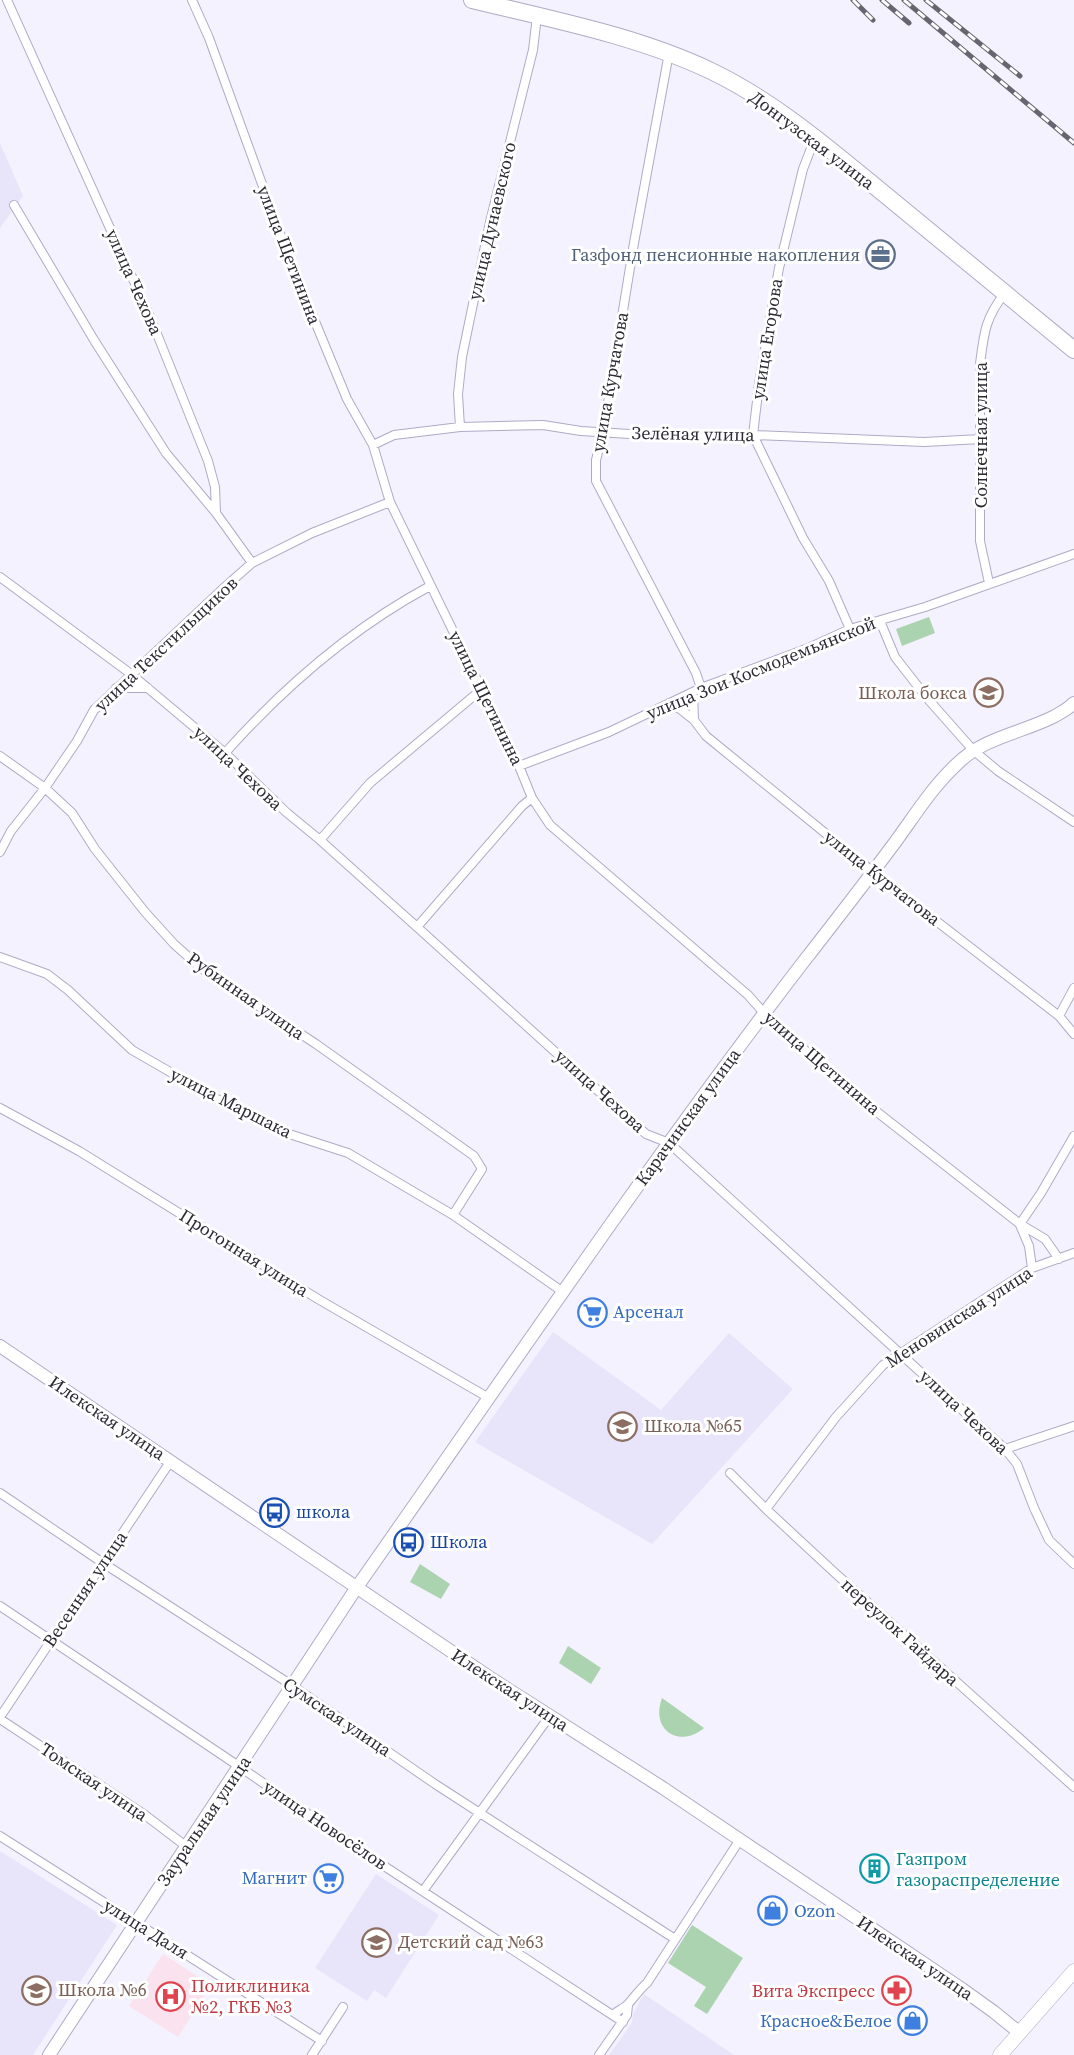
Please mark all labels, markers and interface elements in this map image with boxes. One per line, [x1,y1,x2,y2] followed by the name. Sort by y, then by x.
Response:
[745,84,881,195] street label: Донгузская улица
[461,139,522,302] street label: улица Дунаевского
[251,182,328,329] street label: улица Щетинина
[100,225,169,340] street label: улица Чехова
[865,239,897,271] office icon: Газфонд пенсионные накопления
[571,242,860,267] place label: Газфонд пенсионные накопления
[745,276,789,401] street label: улица Егорова
[585,309,634,454] street label: улица Курчатова
[968,361,993,508] street label: Солнечная улица
[631,420,756,447] street label: Зелёная улица
[88,570,243,717] street label: улица Текстильщиков
[642,610,879,725] street label: улица Зои Космодемьянской
[443,626,530,770] street label: улица Щетинина
[972,677,1004,709] school or university icon: Школа бокса
[858,680,968,705] place label: Школа бокса
[188,720,289,816] street label: улица Чехова
[819,824,947,932] street label: улица Курчатова
[183,946,311,1046] street label: Рубинная улица
[759,1005,887,1121] street label: улица Щетинина
[629,1042,747,1191] street label: Карачинская улица
[550,1043,652,1139] street label: улица Чехова
[166,1061,297,1144] street label: улица Маршака
[175,1203,314,1303] street label: Прогонная улица
[880,1259,1038,1373] street label: Меновинская улица
[576,1296,608,1328] supermarket icon: Арсенал
[613,1299,684,1324] place label: Арсенал
[914,1364,1015,1460] street label: улица Чехова
[44,1369,171,1466] street label: Илекская улица
[607,1410,639,1442] school or university icon: Школа №65
[644,1413,742,1438] place label: Школа №65
[259,1496,291,1528] bus stop icon: школа
[296,1499,351,1524] place label: школа
[36,1525,133,1652] street label: Весенняя улица
[393,1526,425,1558] bus stop icon: Школа
[430,1529,488,1554] place label: Школа
[836,1572,965,1692] street label: переулок Гайдара
[447,1642,575,1737] street label: Илекская улица
[278,1671,397,1763] street label: Сумская улица
[36,1736,154,1827] street label: Томская улица
[151,1750,257,1891] street label: Зауральная улица
[258,1774,392,1875] street label: улица Новосёлов
[896,1846,1060,1892] place label: Газпром газораспределение
[859,1853,891,1885] building icon: Газпром газораспределение
[312,1862,344,1894] supermarket icon: Магнит
[242,1865,307,1890] place label: Магнит
[99,1893,194,1965] street label: улица Даля
[757,1895,789,1927] shop icon: Ozon
[794,1898,836,1923] place label: Ozon
[852,1909,979,2006] street label: Илекская улица
[361,1926,393,1958] school or university icon: Детский сад №63
[398,1929,544,1954] place label: Детский сад №63
[191,1973,311,2019] place label: Поликлиника №2, ГКБ №3
[21,1974,53,2006] school or university icon: Школа №6
[880,1975,912,2007] pharmacy icon: Вита Экспресс
[58,1977,147,2002] place label: Школа №6
[752,1978,875,2003] place label: Вита Экспресс
[154,1980,186,2012] hospital icon: Поликлиника №2, ГКБ №3
[897,2005,929,2037] shop icon: Красное&Белое
[760,2008,892,2033] place label: Красное&Белое

